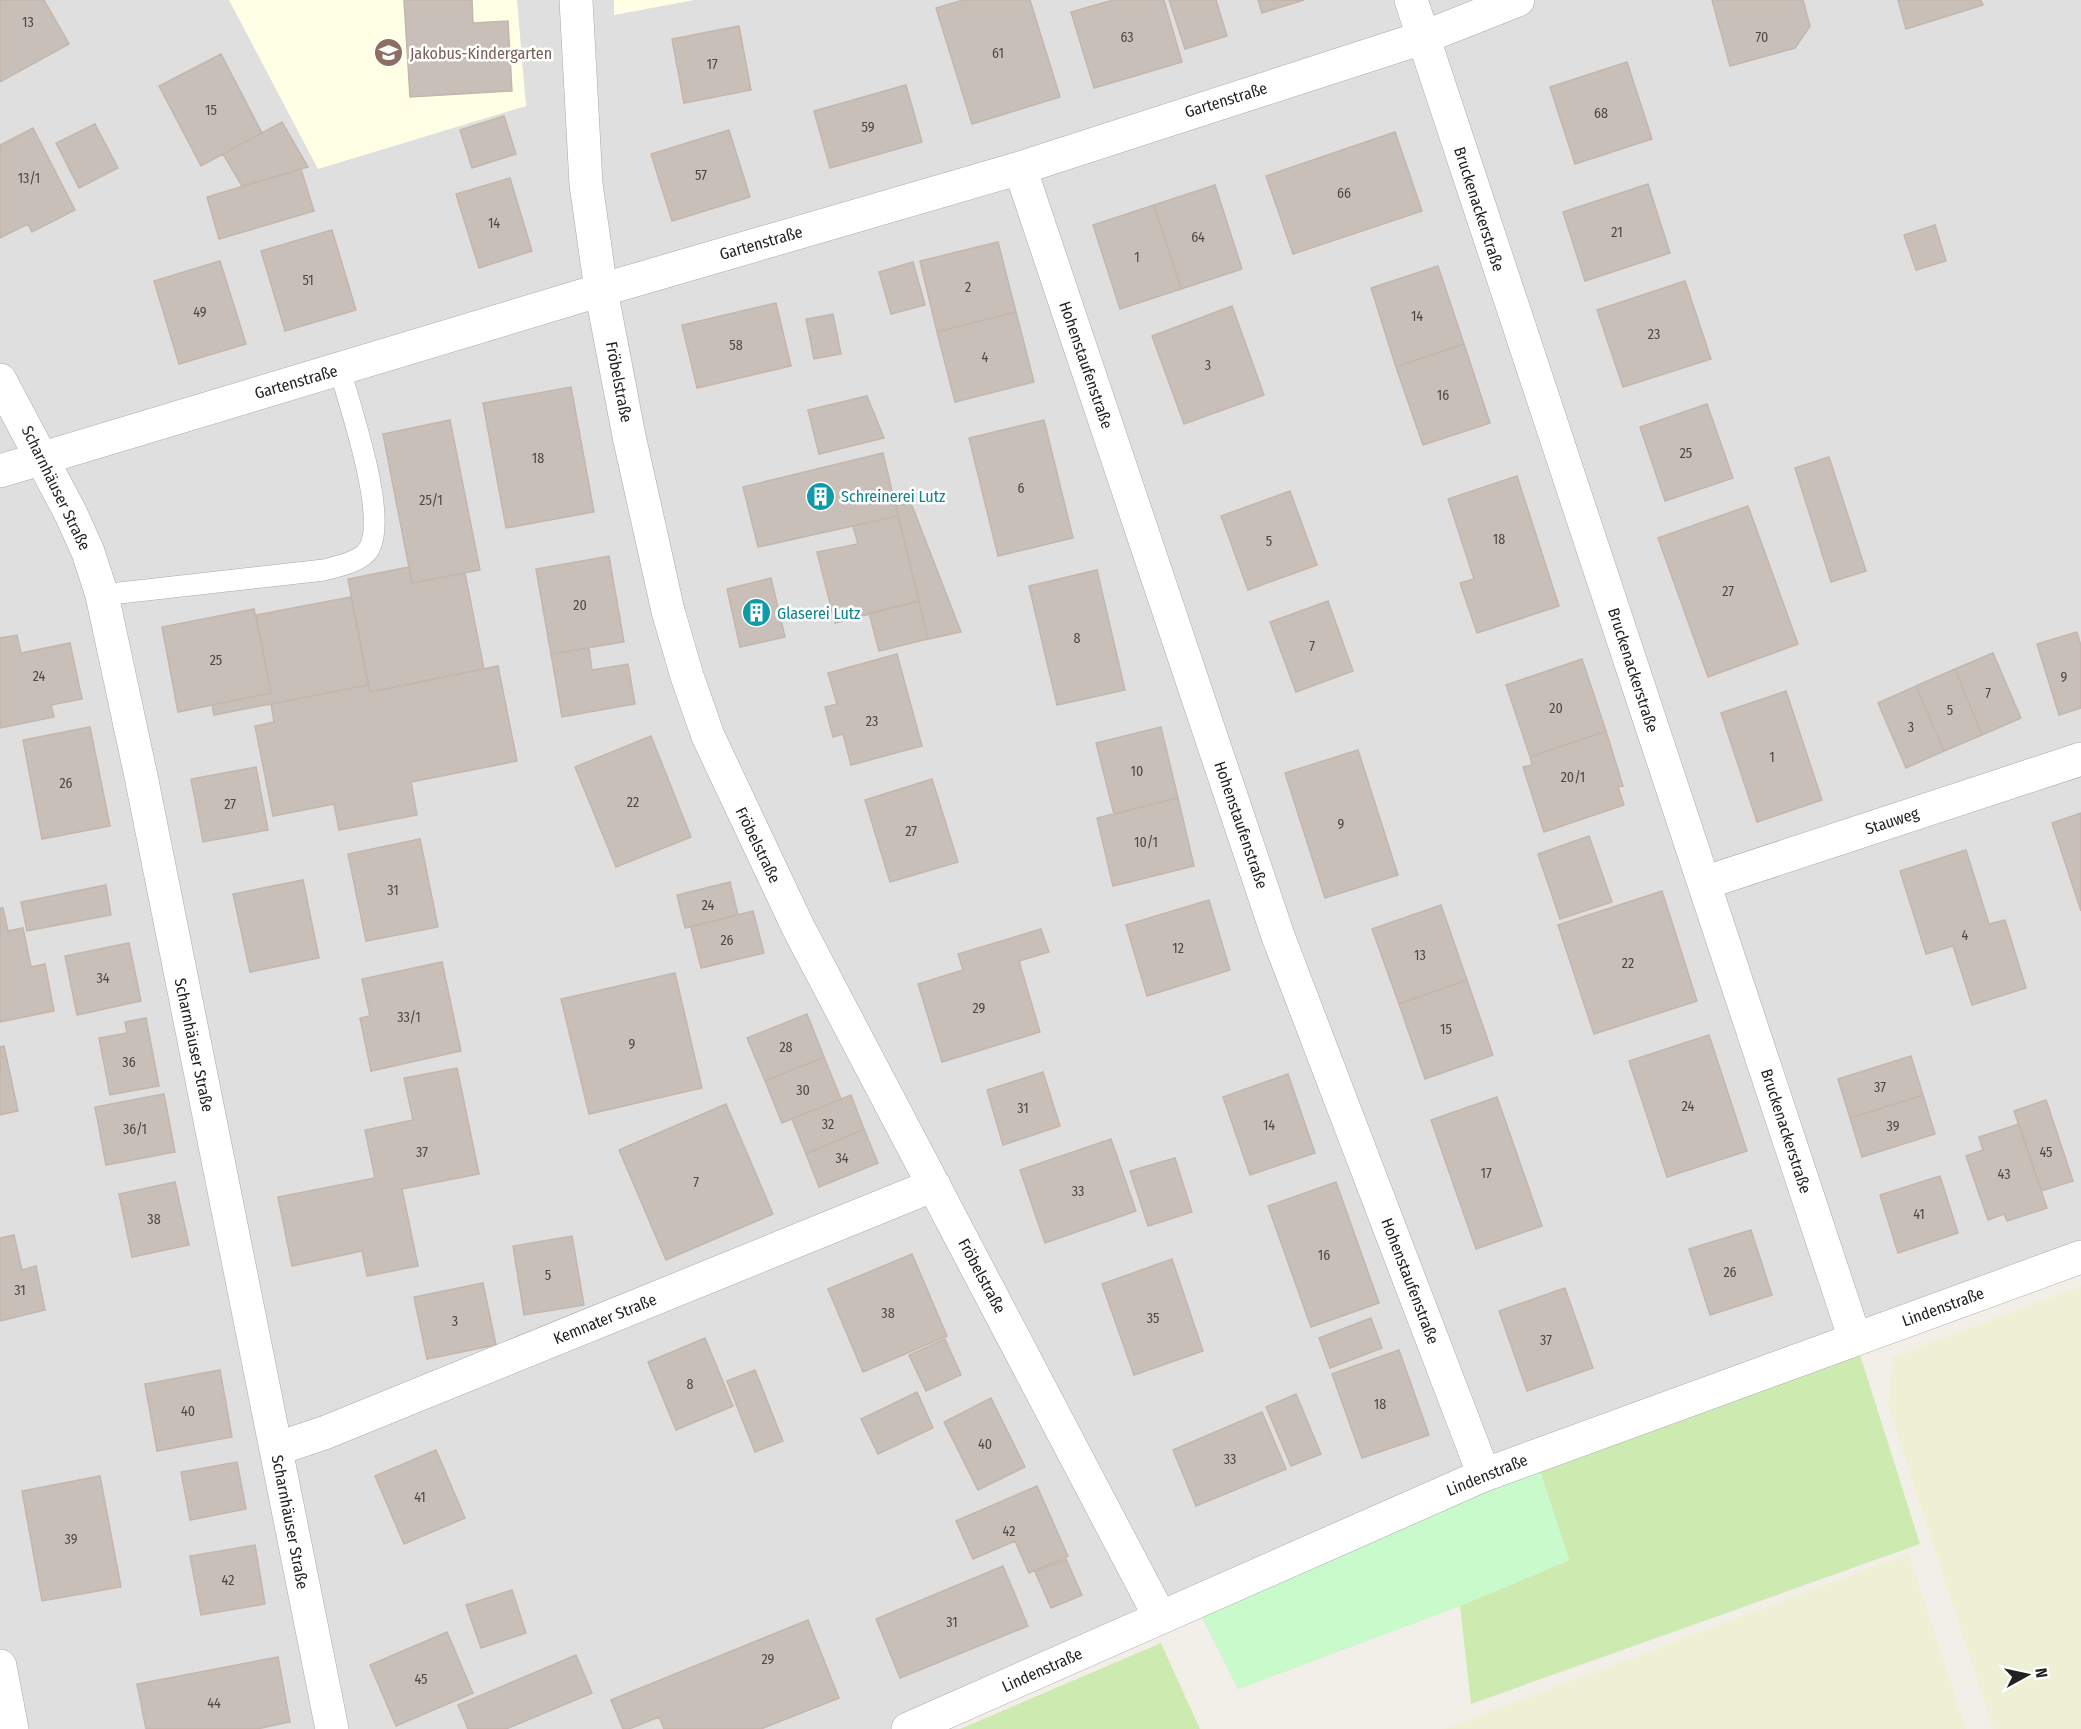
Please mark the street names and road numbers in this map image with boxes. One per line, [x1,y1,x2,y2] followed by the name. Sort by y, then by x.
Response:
[1182,78,1270,122] street label: Gartenstraße
[1450,144,1508,274] street label: Bruckenackerstraße
[717,222,805,264] street label: Gartenstraße
[1055,299,1117,431] street label: Hohenstaufenstraße
[602,340,636,424] street label: Fröbelstraße
[252,361,340,403] street label: Gartenstraße
[18,423,94,554] street label: Scharnhäuser Straße
[1604,605,1662,735] street label: Bruckenackerstraße
[1210,759,1272,891] street label: Hohenstaufenstraße
[1863,803,1922,839] street label: Stauweg
[731,804,785,886] street label: Fröbelstraße
[171,976,217,1114] street label: Scharnhäuser Straße
[1757,1066,1815,1196] street label: Bruckenackerstraße
[1377,1215,1443,1347] street label: Hohenstaufenstraße
[954,1235,1010,1317] street label: Fröbelstraße
[1899,1283,1987,1331] street label: Lindenstraße
[551,1290,659,1348] street label: Kemnater Straße
[1444,1450,1530,1500] street label: Lindenstraße
[268,1453,312,1591] street label: Scharnhäuser Straße
[999,1644,1085,1696] street label: Lindenstraße

